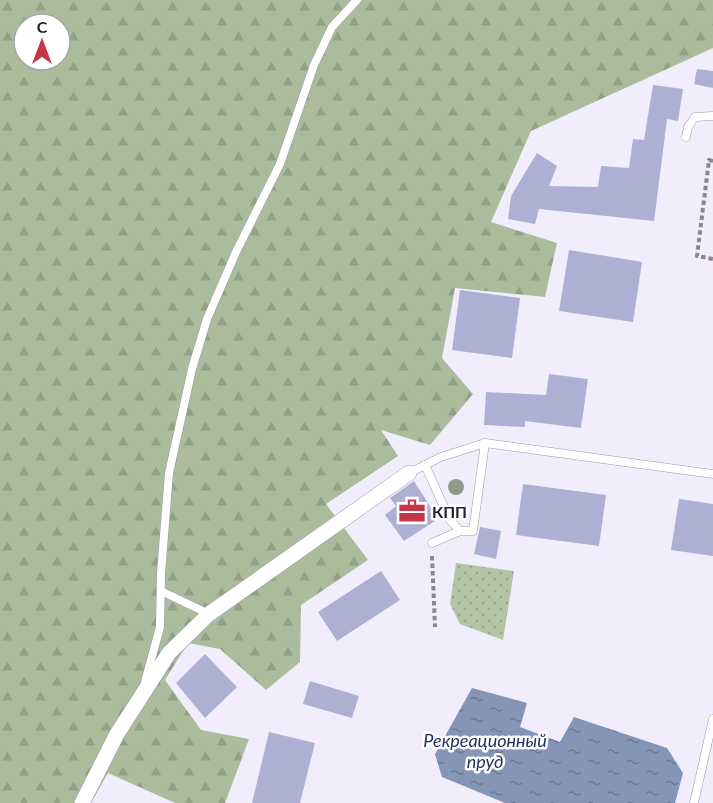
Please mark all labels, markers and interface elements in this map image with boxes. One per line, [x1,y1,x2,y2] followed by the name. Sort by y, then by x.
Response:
[12,12,72,72] north arrow
[37,17,48,36] text: С
[397,496,427,526] office icon: КПП
[432,502,467,521] place label: КПП
[423,729,547,772] water label: Рекреационный пруд

